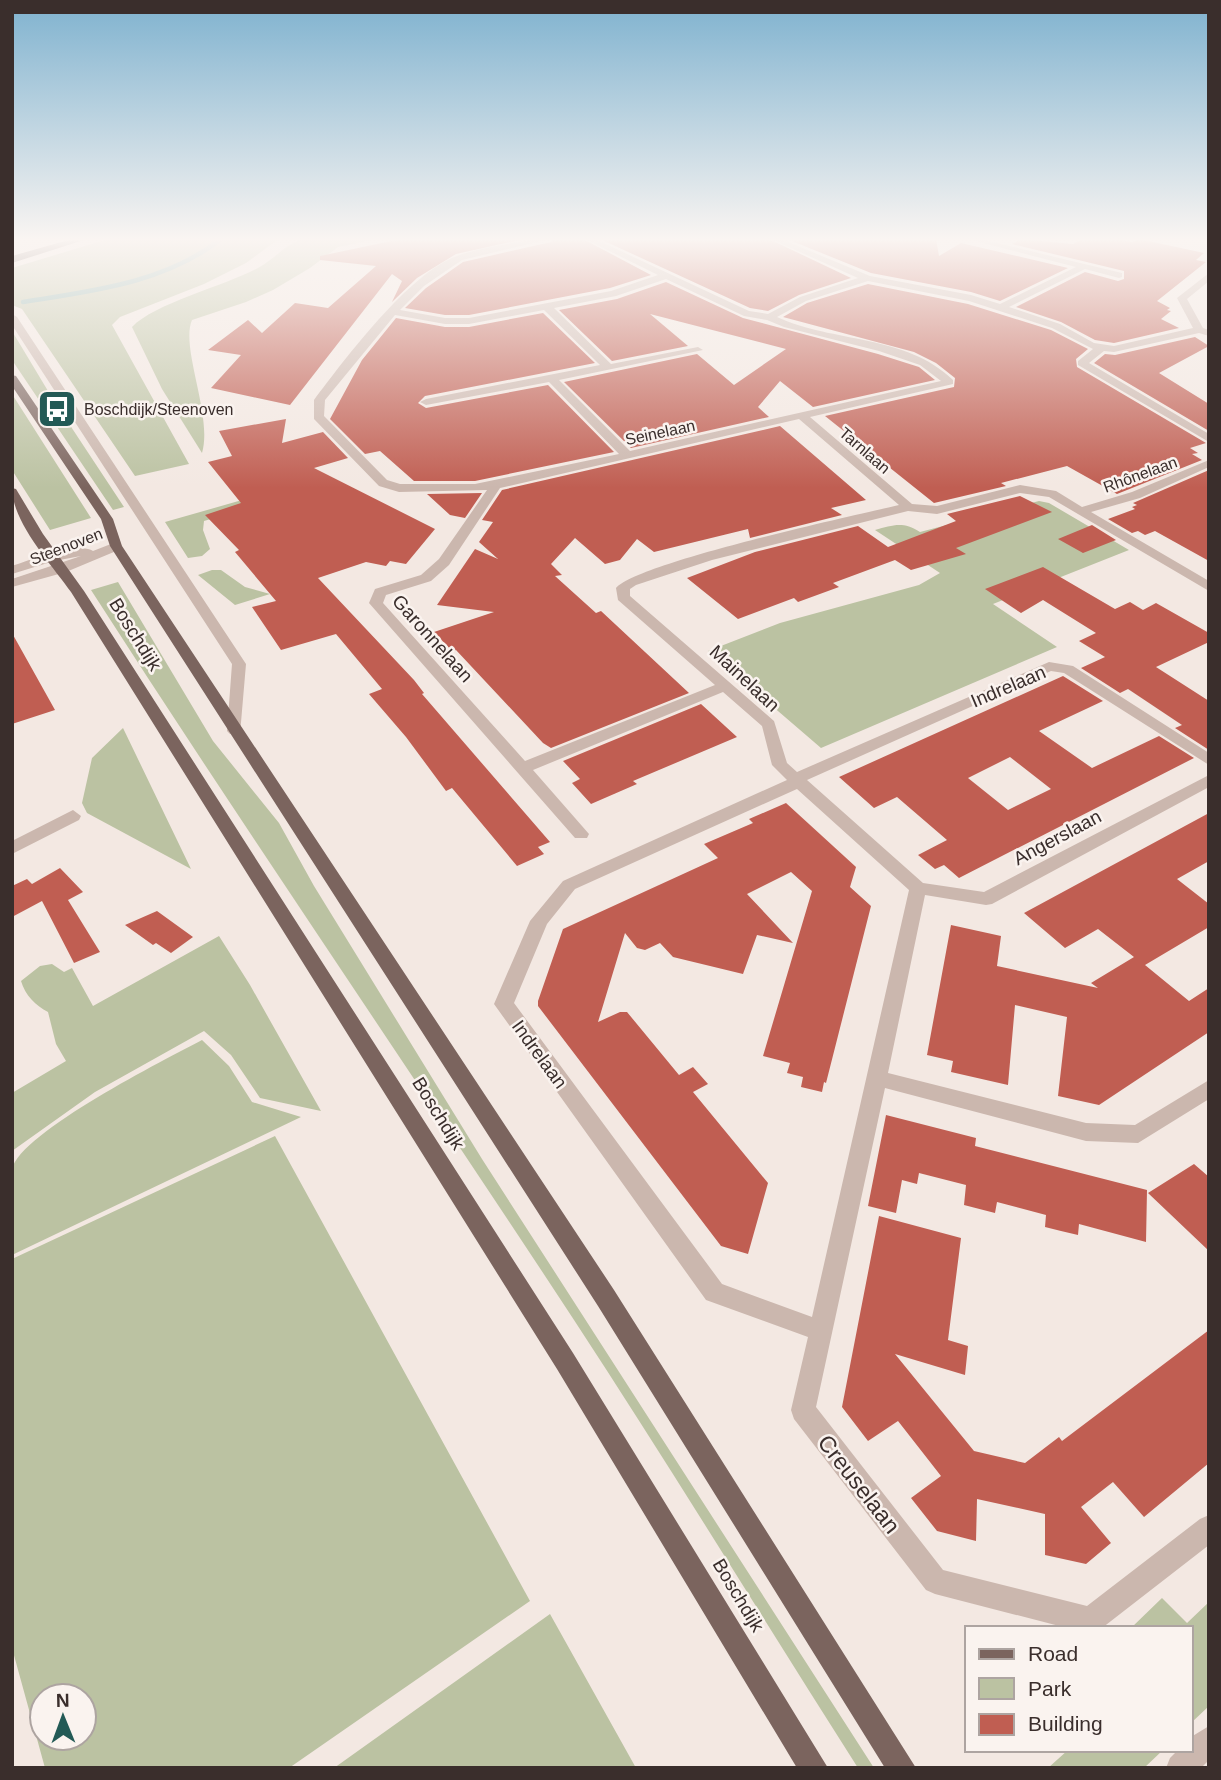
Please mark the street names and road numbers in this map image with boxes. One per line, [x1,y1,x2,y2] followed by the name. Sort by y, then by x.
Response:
[624,417,697,448] street label: Seinelaan
[836,424,893,477] street label: Tarnlaan
[1101,453,1179,496] street label: Rhônelaan
[27,525,105,568] street label: Steenoven
[388,590,477,686] street label: Garonnelaan
[105,594,166,675] street label: Boschdijk
[705,641,784,716] street label: Mainelaan
[968,661,1049,712] street label: Indrelaan
[1010,806,1105,869] street label: Angerslaan
[508,1016,571,1093] street label: Indrelaan
[408,1073,469,1154] street label: Boschdijk
[813,1430,905,1538] street label: Creuselaan
[709,1555,769,1636] street label: Boschdijk

